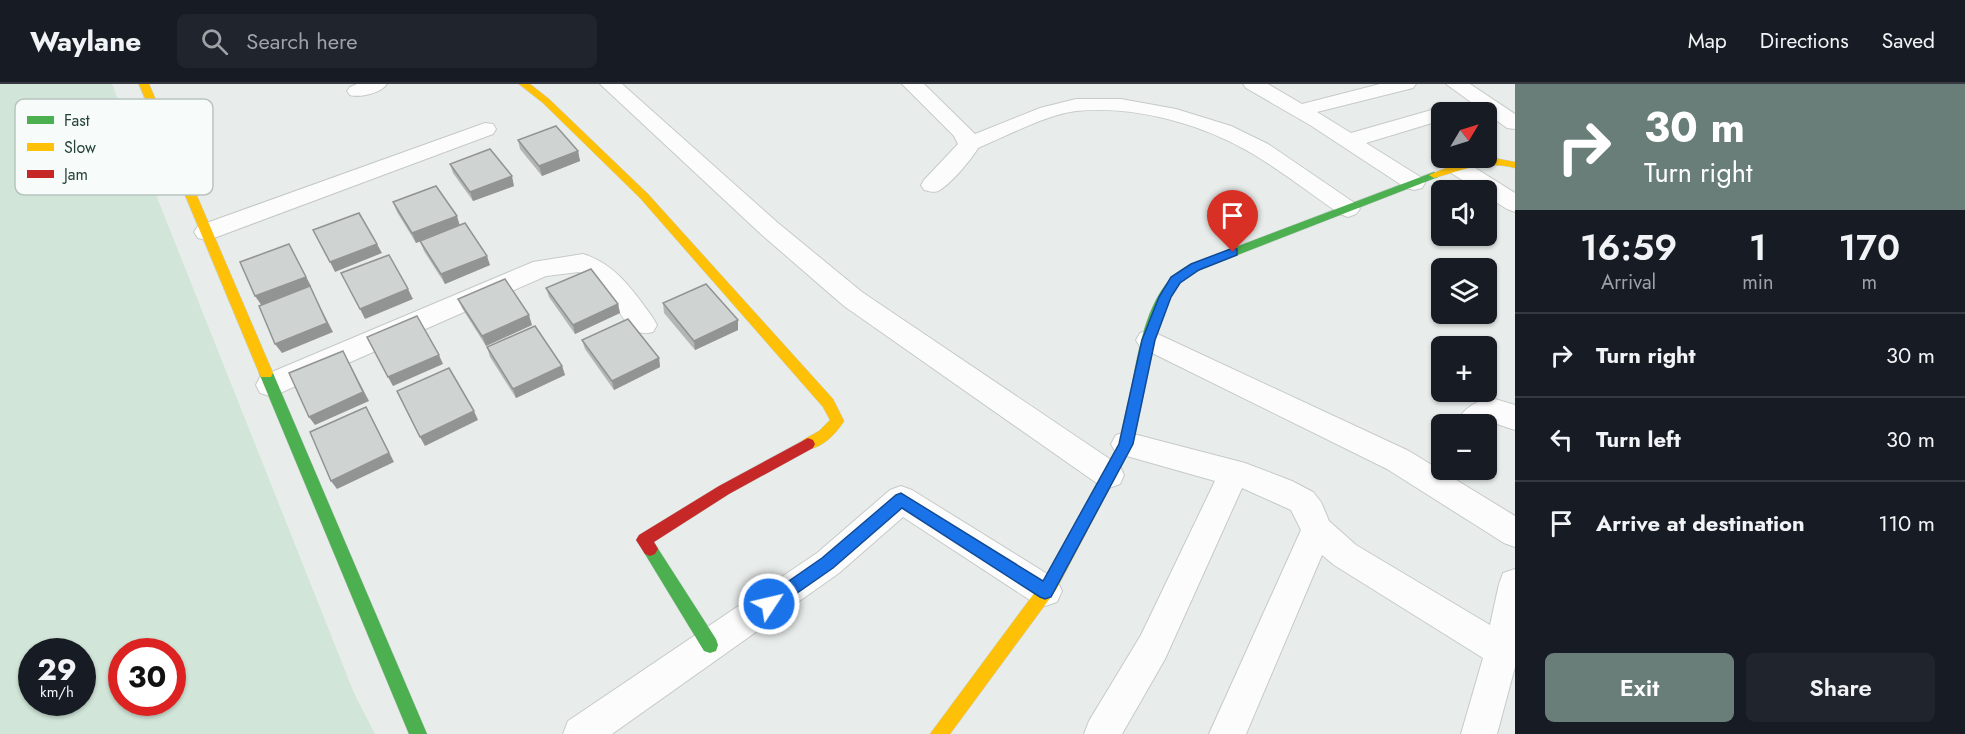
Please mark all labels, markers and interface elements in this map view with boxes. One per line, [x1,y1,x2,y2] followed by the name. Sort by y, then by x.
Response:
[177,14,597,68] search box
[30,21,141,62] text: Waylane
[198,25,231,58] icon: search
[246,25,358,57] text: Search here
[1688,26,1727,56] text: Map
[1760,26,1849,56] text: Directions
[1882,26,1935,56] text: Saved
[1644,97,1745,158] text: 30 m
[15,99,213,195] legend
[1431,102,1497,168] north arrow
[1431,102,1497,480] map controls
[1545,108,1623,186] icon: right
[64,109,90,132] text: Fast
[64,136,96,159] text: Slow
[1644,153,1752,192] text: Turn right
[62,163,88,186] text: Jam
[1431,180,1497,246] button: sound
[1207,190,1258,252] pin
[1216,199,1249,232] icon: arrive
[1580,221,1677,273] text: 16:59
[1749,221,1767,273] text: 1
[1838,221,1900,273] text: 170
[1431,258,1497,324] button: layers
[1601,268,1656,297] text: Arrival
[1742,268,1774,297] text: min
[1861,268,1877,297] text: m
[1431,336,1497,402] button: +
[1545,339,1578,372] icon: right
[1596,339,1696,371] text: Turn right
[1886,339,1935,371] text: 30 m
[1431,414,1497,480] button: −
[1545,423,1578,456] icon: left
[1596,423,1681,455] text: Turn left
[1886,423,1935,455] text: 30 m
[1545,507,1578,540] icon: arrive
[1596,507,1805,539] text: Arrive at destination
[1878,507,1935,539] text: 110 m
[737,572,801,636] position arrow
[108,638,186,716] speed limit sign: 30
[37,648,77,691] text: 29
[1545,653,1734,722] button: Exit
[1746,653,1935,722] button: Share
[40,681,74,703] text: km/h

